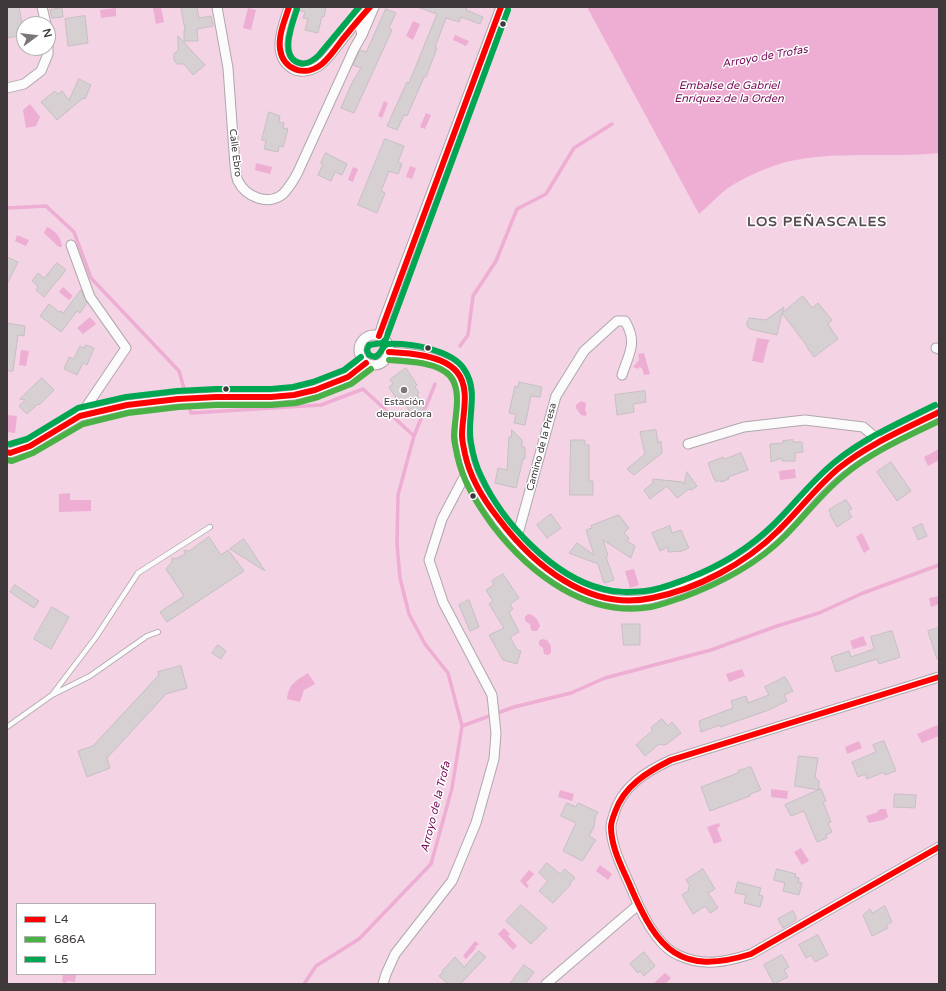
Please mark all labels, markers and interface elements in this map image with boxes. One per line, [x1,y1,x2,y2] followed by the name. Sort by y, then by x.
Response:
[16,16,56,56] north arrow
[498,19,508,29] unlabelled marker
[40,27,55,39] text: N
[721,43,809,71] water label: Arroyo de Trofas
[674,79,784,105] water label: Embalse de Gabriel Enríquez de la Orden
[226,128,244,178] street label: Calle Ebro
[747,214,887,230] district label: LOS PEÑASCALES
[423,343,433,353] unlabelled marker
[221,384,231,394] unlabelled marker
[399,385,409,395] marker: Estación depuradora
[376,396,432,420] place label: Estación depuradora
[524,402,560,492] street label: Camino de la Presa
[468,491,478,501] unlabelled marker
[418,760,454,854] water label: Arroyo de la Trofa
[16,903,156,975] legend
[54,912,68,926] text: L4
[54,932,86,946] text: 686A
[54,952,68,966] text: L5

